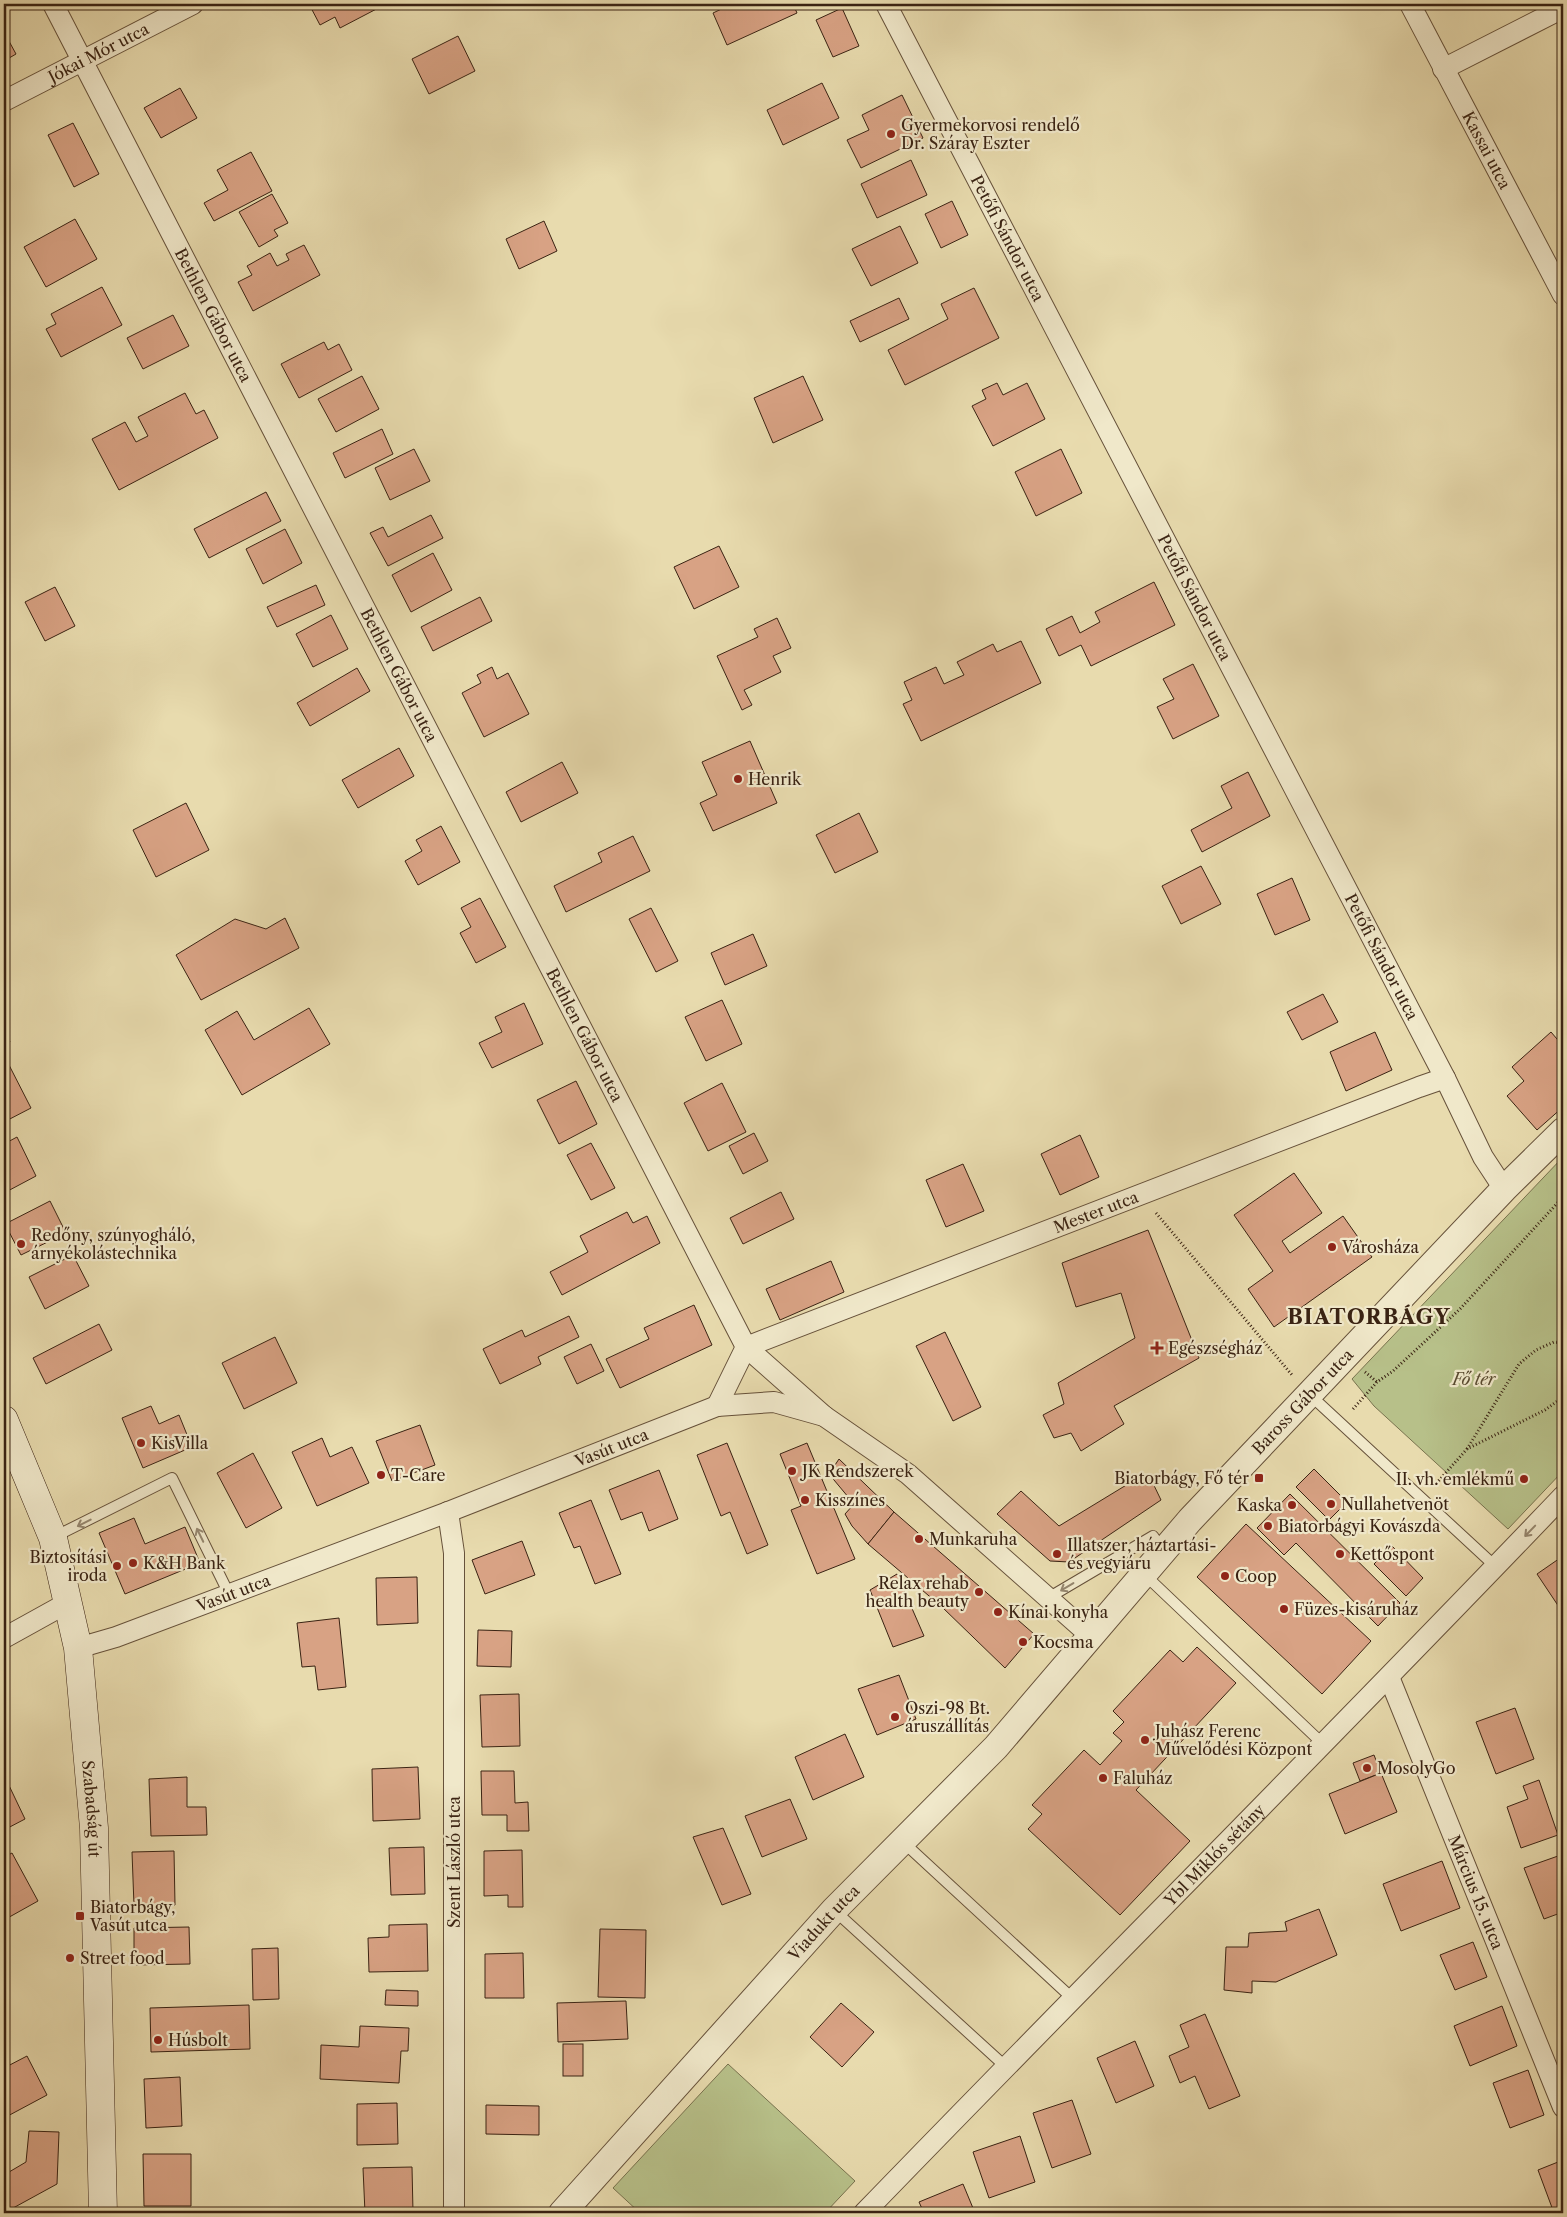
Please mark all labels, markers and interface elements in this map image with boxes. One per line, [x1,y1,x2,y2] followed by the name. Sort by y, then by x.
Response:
[42,18,152,88] street label: Jókai Mór utca
[1458,108,1516,193] street label: Kassai utca
[901,115,1080,153] place label: Gyermekorvosi rendelő Dr. Száray Eszter
[885,128,897,140] marker: Gyermekorvosi rendelő Dr. Száray Eszter
[967,172,1049,305] street label: Petőfi Sándor utca
[171,245,257,386] street label: Bethlen Gábor utca
[1154,531,1236,664] street label: Petőfi Sándor utca
[356,605,442,746] street label: Bethlen Gábor utca
[748,769,802,789] place label: Henrik
[732,773,744,785] marker: Henrik
[1341,890,1423,1024] street label: Petőfi Sándor utca
[542,965,628,1106] street label: Bethlen Gábor utca
[1051,1186,1142,1237] street label: Mester utca
[31,1225,196,1263] place label: Redőny, szúnyogháló, árnyékolástechnika
[1341,1237,1420,1257] place label: Városháza
[15,1238,27,1250] marker: Redőny, szúnyogháló, árnyékolástechnika
[1326,1241,1338,1253] marker: Városháza
[1287,1304,1451,1329] district label: BIATORBÁGY
[1168,1338,1263,1358] place label: Egészségház
[1150,1341,1164,1355] marker: Egészségház
[1248,1344,1358,1458] street label: Baross Gábor utca
[1450,1369,1497,1389] park label: Fő tér
[571,1424,652,1471] street label: Vasút utca
[151,1433,209,1453] place label: KisVilla
[135,1437,147,1449] marker: KisVilla
[799,1461,914,1481] place label: JK Rendszerek
[391,1465,445,1485] place label: T-Care
[786,1465,798,1477] marker: JK Rendszerek
[1114,1468,1249,1488] place label: Biatorbágy, Fő tér
[375,1469,387,1481] marker: T-Care
[1396,1469,1514,1489] place label: II. vh. emlékmű
[1253,1472,1265,1484] marker: Biatorbágy, Fő tér
[1518,1473,1530,1485] marker: II. vh. emlékmű
[815,1490,885,1510] place label: Kisszínes
[799,1494,811,1506] marker: Kisszínes
[1341,1494,1449,1514] place label: Nullahetvenöt
[1237,1495,1283,1515] place label: Kaska
[1325,1498,1337,1510] marker: Nullahetvenöt
[1286,1499,1298,1511] marker: Kaska
[1278,1516,1441,1536] place label: Biatorbágyi Kovászda
[76,1518,91,1528] one-way arrow
[1262,1520,1274,1532] marker: Biatorbágyi Kovászda
[1524,1525,1536,1537] one-way arrow
[195,1528,204,1543] one-way arrow
[929,1529,1018,1549] place label: Munkaruha
[913,1533,925,1545] marker: Munkaruha
[1067,1535,1216,1573] place label: Illatszer, háztartási- és vegyiáru
[1350,1544,1435,1564] place label: Kettőspont
[30,1547,108,1585] place label: Biztosítási iroda
[1051,1548,1063,1560] marker: Illatszer, háztartási- és vegyiáru
[1334,1548,1346,1560] marker: Kettőspont
[143,1553,226,1573] place label: K&H Bank
[127,1557,139,1569] marker: K&H Bank
[111,1560,123,1572] marker: Biztosítási iroda
[1235,1566,1277,1586] place label: Coop
[193,1570,274,1616] street label: Vasút utca
[1219,1570,1231,1582] marker: Coop
[865,1573,970,1611] place label: Relax rehab health beauty
[1060,1583,1074,1593] one-way arrow
[973,1586,985,1598] marker: Relax rehab health beauty
[1294,1599,1418,1619] place label: Füzes-kisáruház
[1008,1602,1109,1622] place label: Kínai konyha
[1278,1603,1290,1615] marker: Füzes-kisáruház
[992,1606,1004,1618] marker: Kínai konyha
[1033,1632,1094,1652] place label: Kocsma
[1017,1636,1029,1648] marker: Kocsma
[905,1698,990,1736] place label: Oszi-98 Bt. áruszállítás
[889,1711,901,1723] marker: Oszi-98 Bt. áruszállítás
[1152,1721,1313,1759] place label: Juhász Ferenc Művelődési Központ
[1139,1734,1151,1746] marker: Juhász Ferenc Művelődési Központ
[1377,1758,1456,1778] place label: MosolyGo
[78,1759,105,1858] street label: Szabadság út
[1361,1762,1373,1774] marker: MosolyGo
[1113,1768,1173,1788] place label: Faluház
[1097,1772,1109,1784] marker: Faluház
[444,1795,464,1928] street label: Szent László utca
[1159,1799,1270,1911] street label: Ybl Miklós sétány
[1444,1832,1508,1953] street label: Március 15. utca
[783,1880,864,1965] street label: Viadukt utca
[89,1897,175,1935] place label: Biatorbágy, Vasút utca
[74,1910,86,1922] marker: Biatorbágy, Vasút utca
[80,1948,165,1968] place label: Street food
[64,1952,76,1964] marker: Street food
[168,2030,228,2050] place label: Húsbolt
[152,2034,164,2046] marker: Húsbolt

